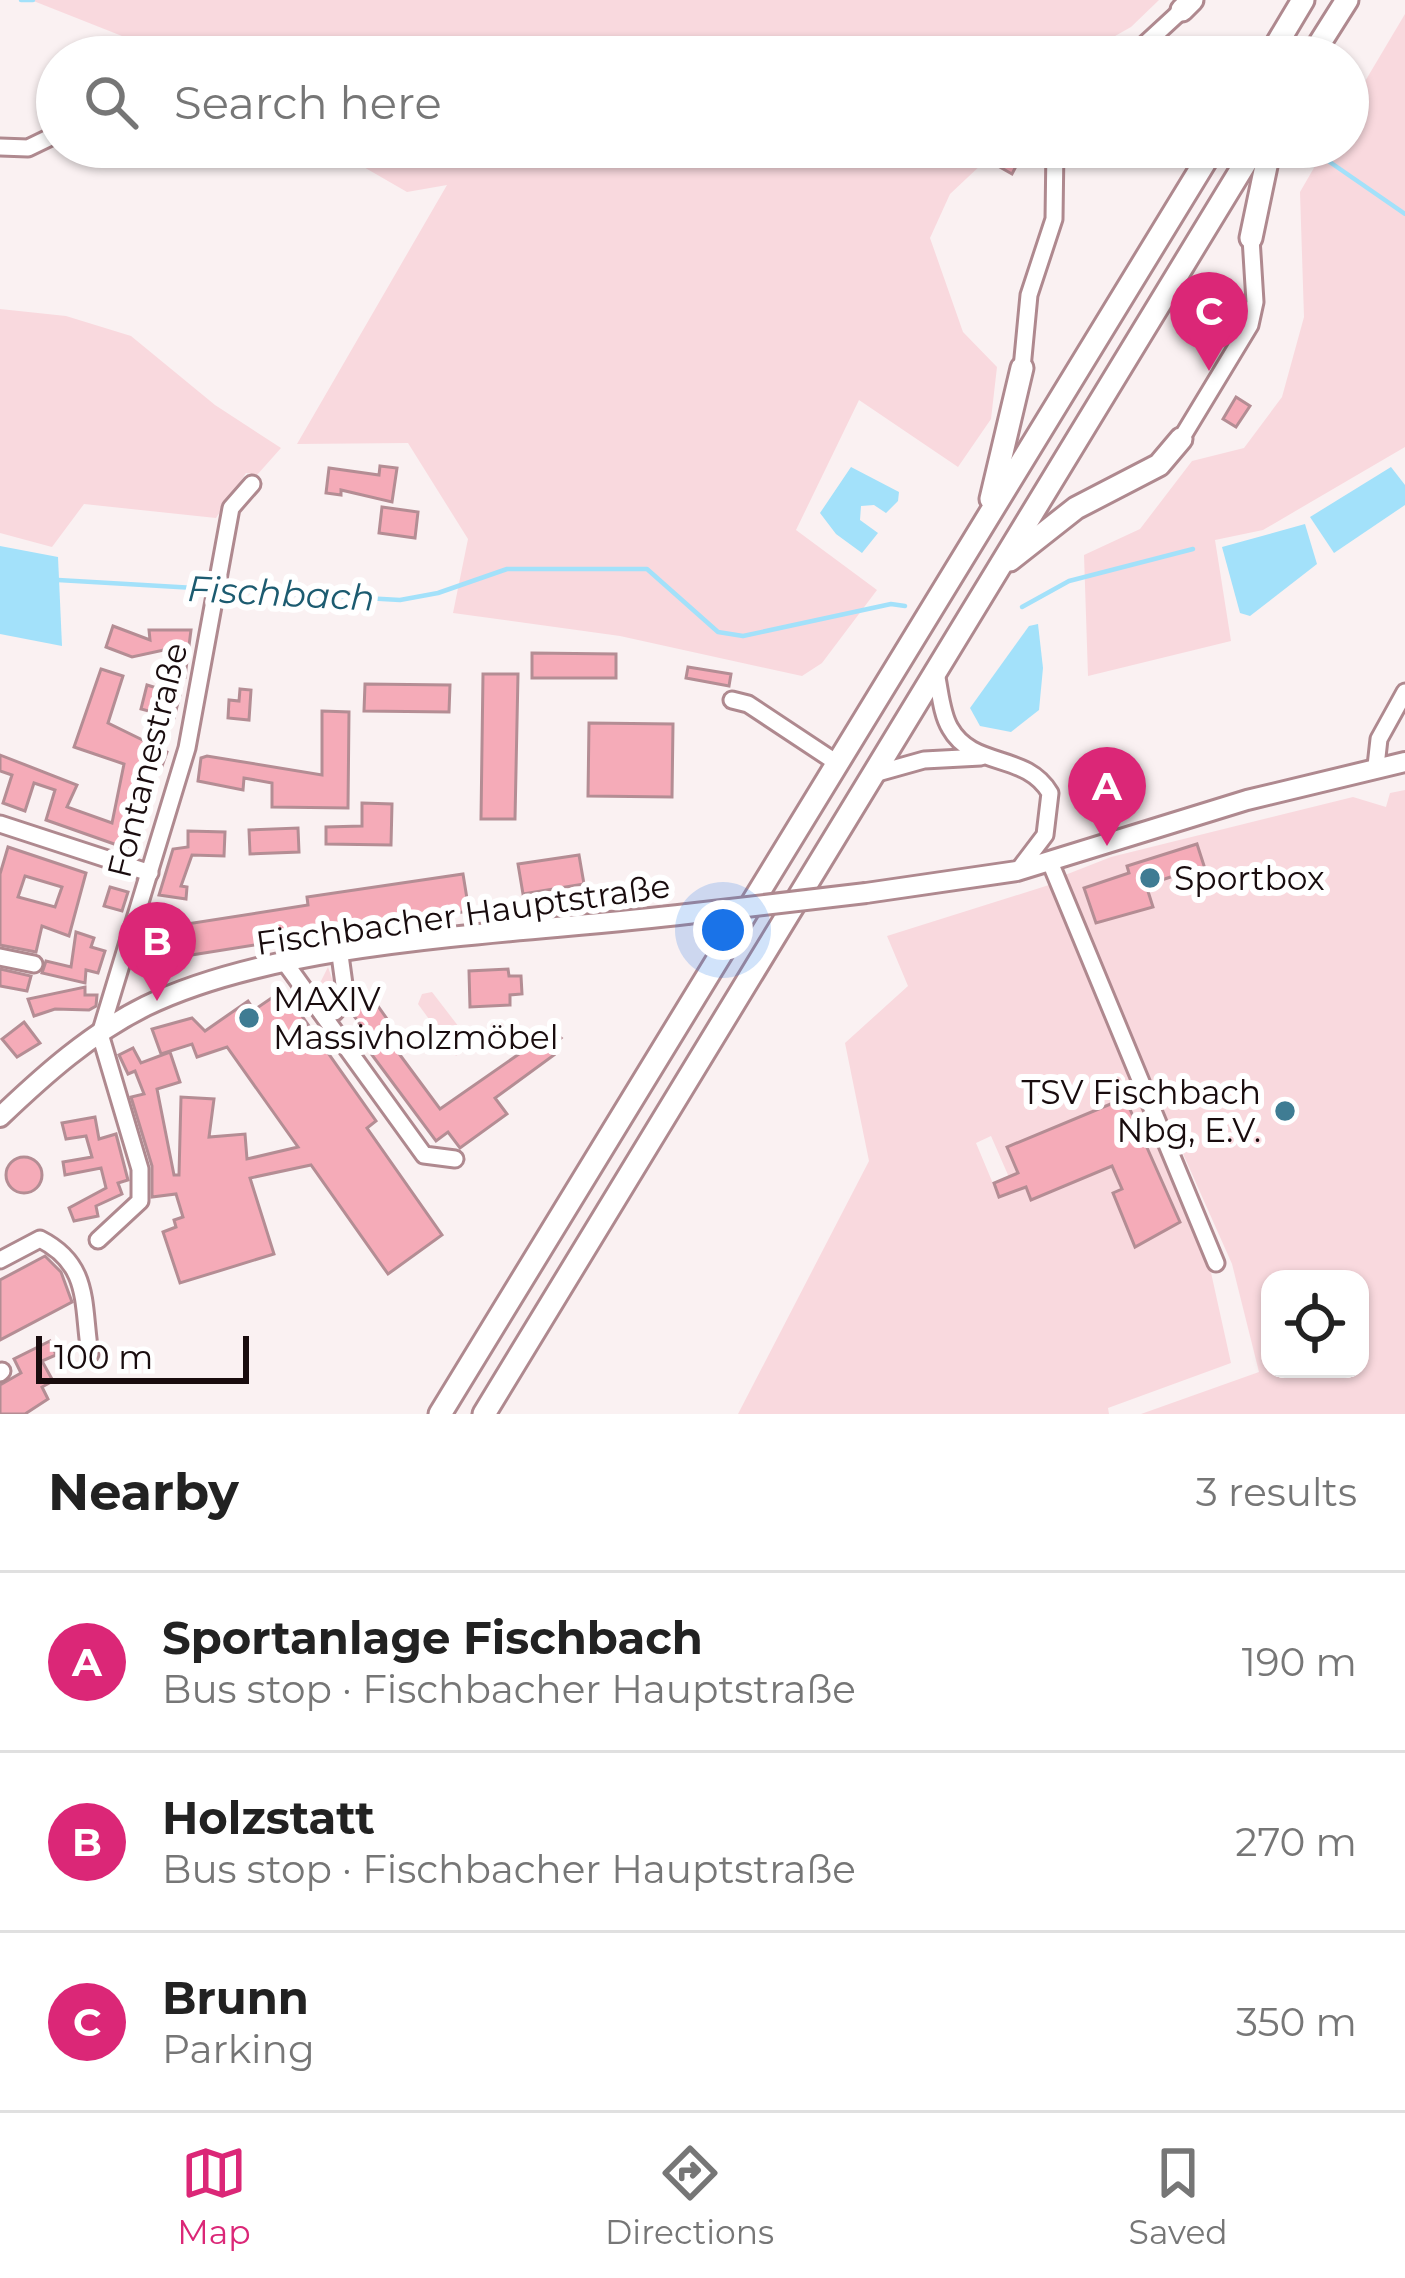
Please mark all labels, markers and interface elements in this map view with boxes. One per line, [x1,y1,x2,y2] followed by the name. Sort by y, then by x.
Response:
[36,36,1369,168] search box
[78,69,144,135] icon: search
[174,75,442,130] text: Search here
[1170,272,1248,371] pin: C
[186,566,376,620] water label: Fischbach
[98,638,196,882] street label: Fontanestraße
[1068,747,1146,846] pin: A
[1174,858,1325,898] place label: Sportbox
[253,865,673,963] street label: Fischbacher Hauptstraße
[1137,865,1163,891] marker: Sportbox
[693,900,753,960] your location
[118,902,196,1001] pin: B
[273,979,559,1057] place label: MAXIV Massivholzmöbel
[236,1005,262,1031] marker: MAXIV Massivholzmöbel
[1022,1072,1261,1150] place label: TSV Fischbach Nbg, E.V.
[1272,1098,1298,1124] marker: TSV Fischbach Nbg, E.V.
[1261,1270,1369,1378] map controls
[1261,1270,1369,1378] button: locate
[36,1330,249,1383] scale bar
[54,1337,153,1377] text: 100 m
[48,1461,239,1523] text: Nearby
[1196,1468,1357,1516] text: 3 results
[162,1610,703,1665] text: Sportanlage Fischbach
[72,1638,102,1686] text: A
[1242,1638,1357,1686] text: 190 m
[162,1665,856,1713] text: Bus stop · Fischbacher Hauptstraße
[162,1790,375,1845] text: Holzstatt
[72,1818,102,1866] text: B
[1235,1818,1357,1866] text: 270 m
[162,1845,856,1893] text: Bus stop · Fischbacher Hauptstraße
[162,1970,309,2025] text: Brunn
[73,1998,101,2046] text: C
[1236,1998,1357,2046] text: 350 m
[162,2025,315,2073] text: Parking
[177,2140,251,2252] tab: Map
[605,2140,774,2252] tab: Directions
[1129,2140,1228,2252] tab: Saved

